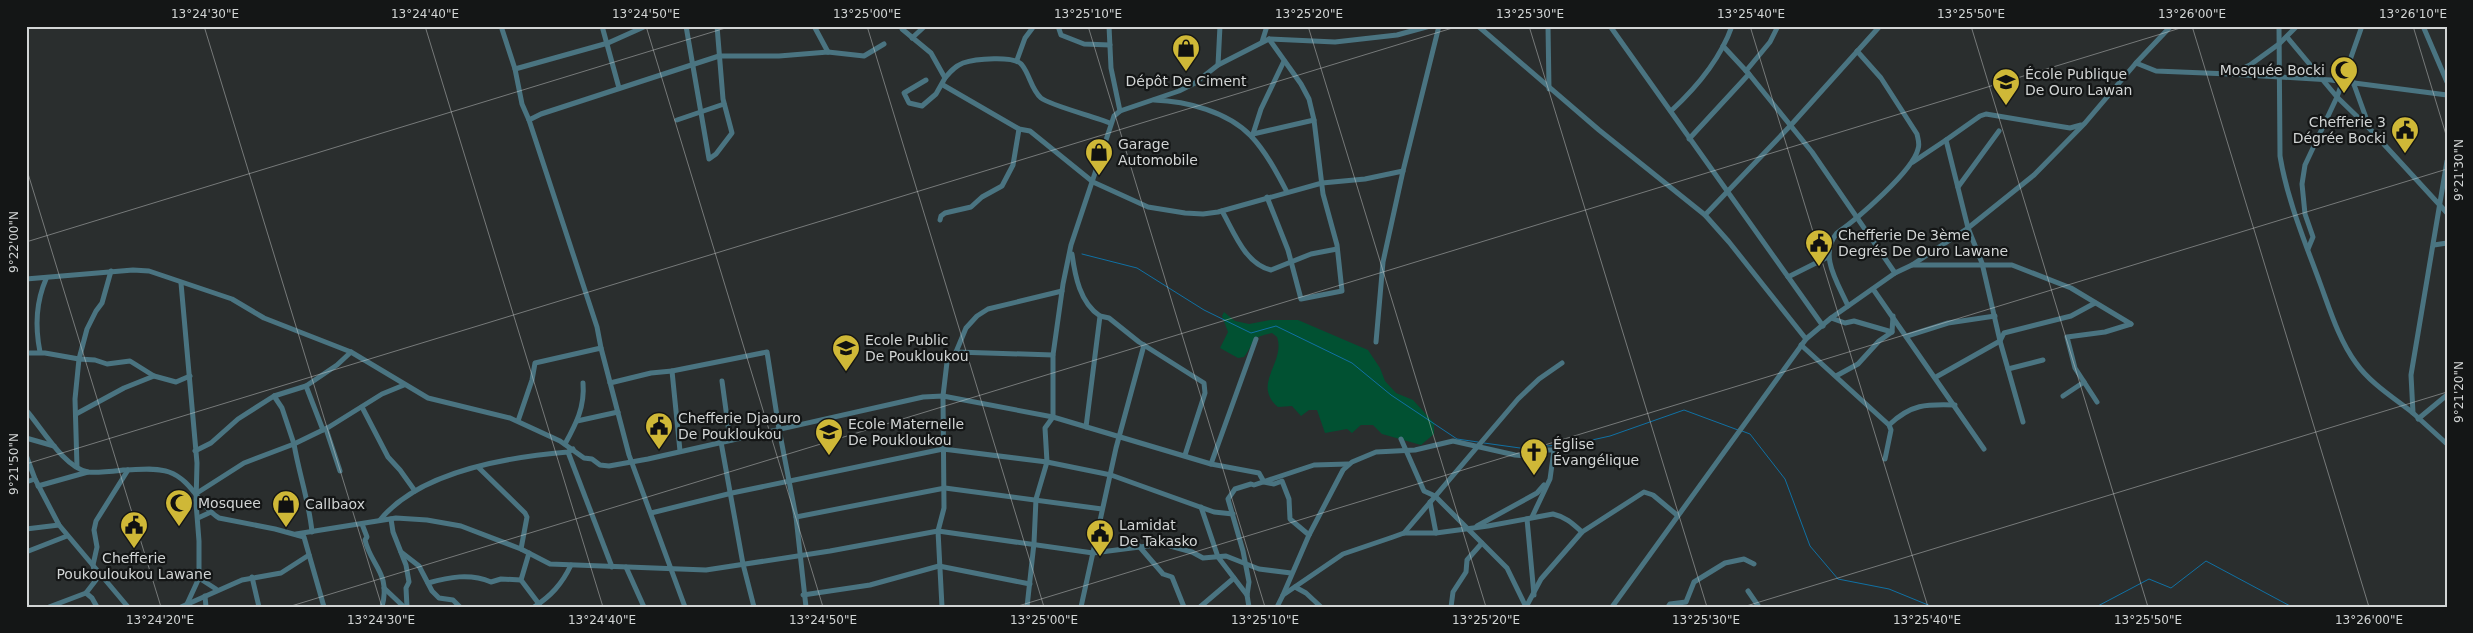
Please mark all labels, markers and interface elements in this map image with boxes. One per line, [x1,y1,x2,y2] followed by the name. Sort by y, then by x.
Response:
[171,7,239,21] text: 13°24'30"E
[391,7,459,21] text: 13°24'40"E
[612,7,680,21] text: 13°24'50"E
[833,7,901,21] text: 13°25'00"E
[1054,7,1122,21] text: 13°25'10"E
[1275,7,1343,21] text: 13°25'20"E
[1496,7,1564,21] text: 13°25'30"E
[1717,7,1785,21] text: 13°25'40"E
[1937,7,2005,21] text: 13°25'50"E
[2158,7,2226,21] text: 13°26'00"E
[2379,7,2447,21] text: 13°26'10"E
[1171,33,1201,72] shop icon: Dépôt De Ciment
[2329,55,2359,94] mosque icon: Mosquée Bocki
[2220,62,2325,78] place label: Mosquée Bocki
[2025,66,2132,98] place label: École Publique De Ouro Lawan
[1991,67,2021,106] school or university icon: École Publique De Ouro Lawan
[1126,73,1247,89] place label: Dépôt De Ciment
[2293,114,2386,146] place label: Chefferie 3 Dégrée Bocki
[2390,115,2420,154] public building icon: Chefferie 3 Dégrée Bocki
[1118,136,1198,168] place label: Garage Automobile
[1084,137,1114,176] shop icon: Garage Automobile
[2452,139,2466,201] text: 9°21'30"N
[7,211,21,273] text: 9°22'00"N
[1838,227,2008,259] place label: Chefferie De 3ème Degrés De Ouro Lawane
[1804,228,1834,267] public building icon: Chefferie De 3ème Degrés De Ouro Lawane
[865,332,969,364] place label: Ecole Public De Poukloukou
[831,333,861,372] school or university icon: Ecole Public De Poukloukou
[2452,361,2466,423] text: 9°21'20"N
[678,410,801,442] place label: Chefferie Djaouro De Poukloukou
[644,411,674,450] public building icon: Chefferie Djaouro De Poukloukou
[848,416,964,448] place label: Ecole Maternelle De Poukloukou
[814,417,844,456] school or university icon: Ecole Maternelle De Poukloukou
[7,433,21,495] text: 9°21'50"N
[1553,436,1639,468] place label: Église Évangélique
[1519,437,1549,476] church icon: Église Évangélique
[164,488,194,527] mosque icon: Mosquee
[271,489,301,528] shop icon: Callbaox
[198,495,261,511] place label: Mosquee
[305,496,365,512] place label: Callbaox
[119,510,149,549] public building icon: Chefferie Poukouloukou Lawane
[1119,517,1198,549] place label: Lamidat De Takasko
[1085,518,1115,557] public building icon: Lamidat De Takasko
[56,550,212,582] place label: Chefferie Poukouloukou Lawane
[126,613,194,627] text: 13°24'20"E
[347,613,415,627] text: 13°24'30"E
[568,613,636,627] text: 13°24'40"E
[789,613,857,627] text: 13°24'50"E
[1010,613,1078,627] text: 13°25'00"E
[1231,613,1299,627] text: 13°25'10"E
[1452,613,1520,627] text: 13°25'20"E
[1672,613,1740,627] text: 13°25'30"E
[1893,613,1961,627] text: 13°25'40"E
[2114,613,2182,627] text: 13°25'50"E
[2335,613,2403,627] text: 13°26'00"E

